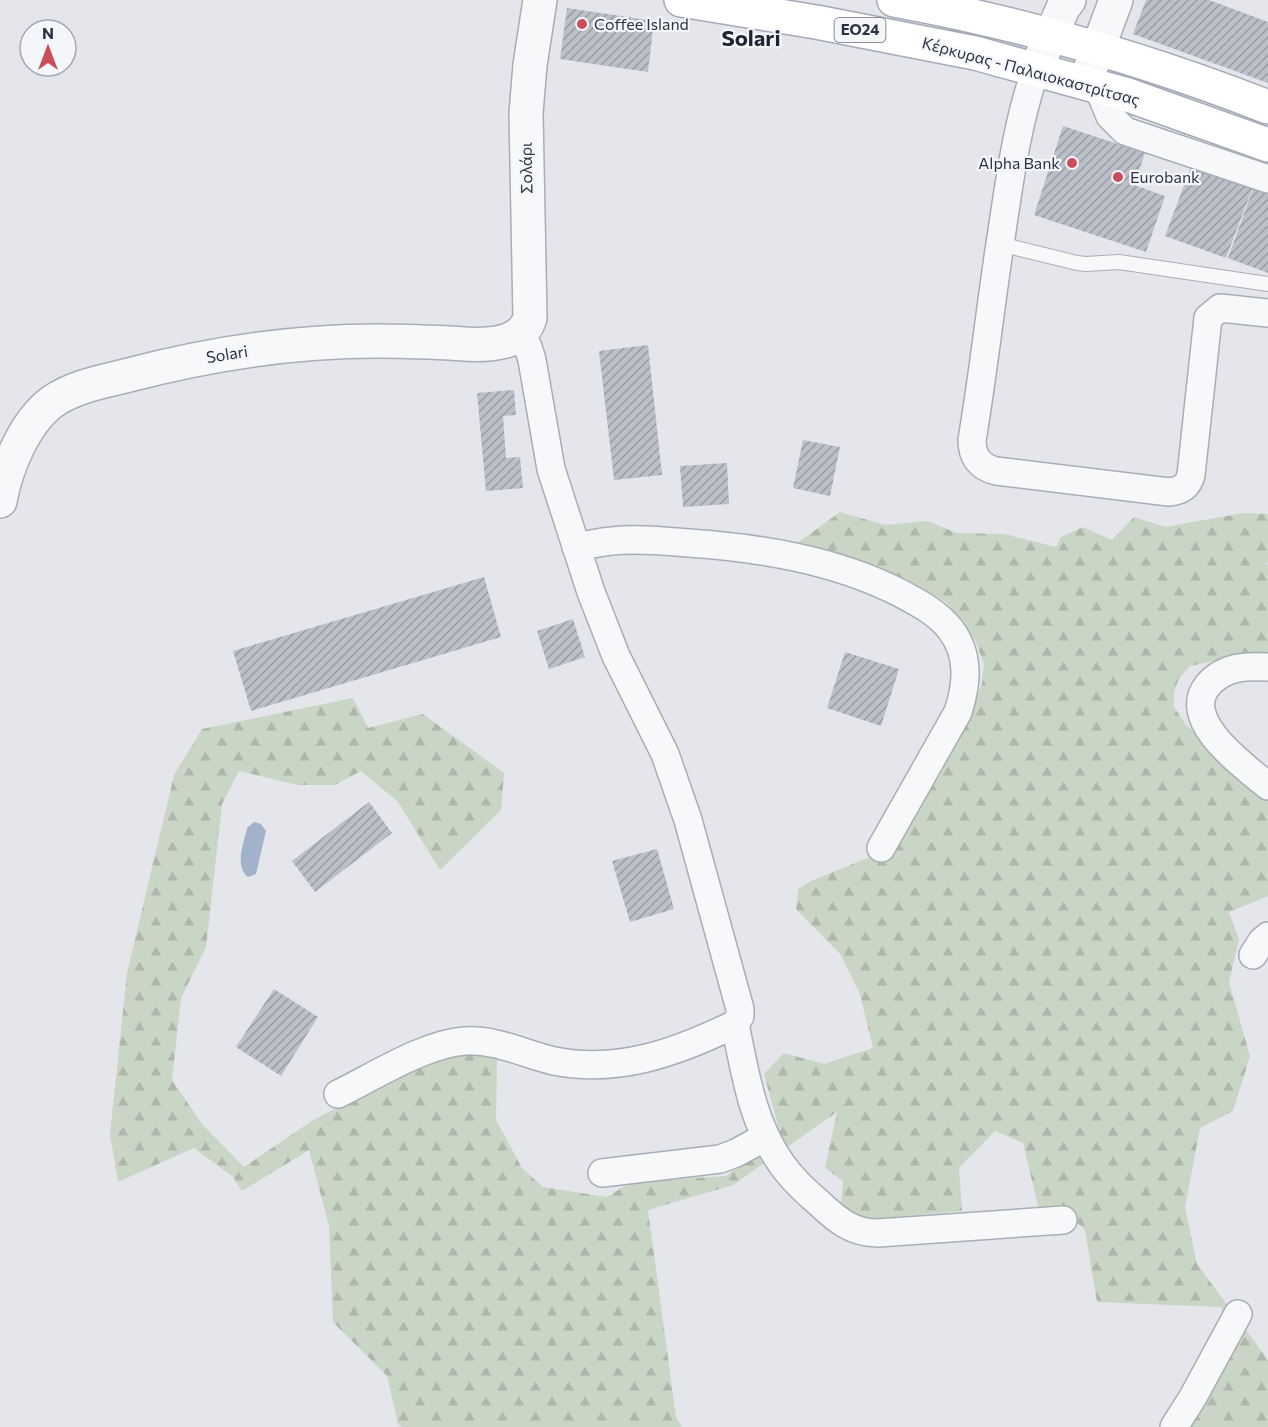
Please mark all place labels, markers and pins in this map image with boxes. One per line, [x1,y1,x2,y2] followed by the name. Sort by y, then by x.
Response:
[594,14,689,33] place label: Coffee Island
[575,17,589,31] marker: Coffee Island
[978,153,1060,172] place label: Alpha Bank
[1065,156,1079,170] marker: Alpha Bank
[1130,167,1200,186] place label: Eurobank
[1111,170,1125,184] marker: Eurobank

